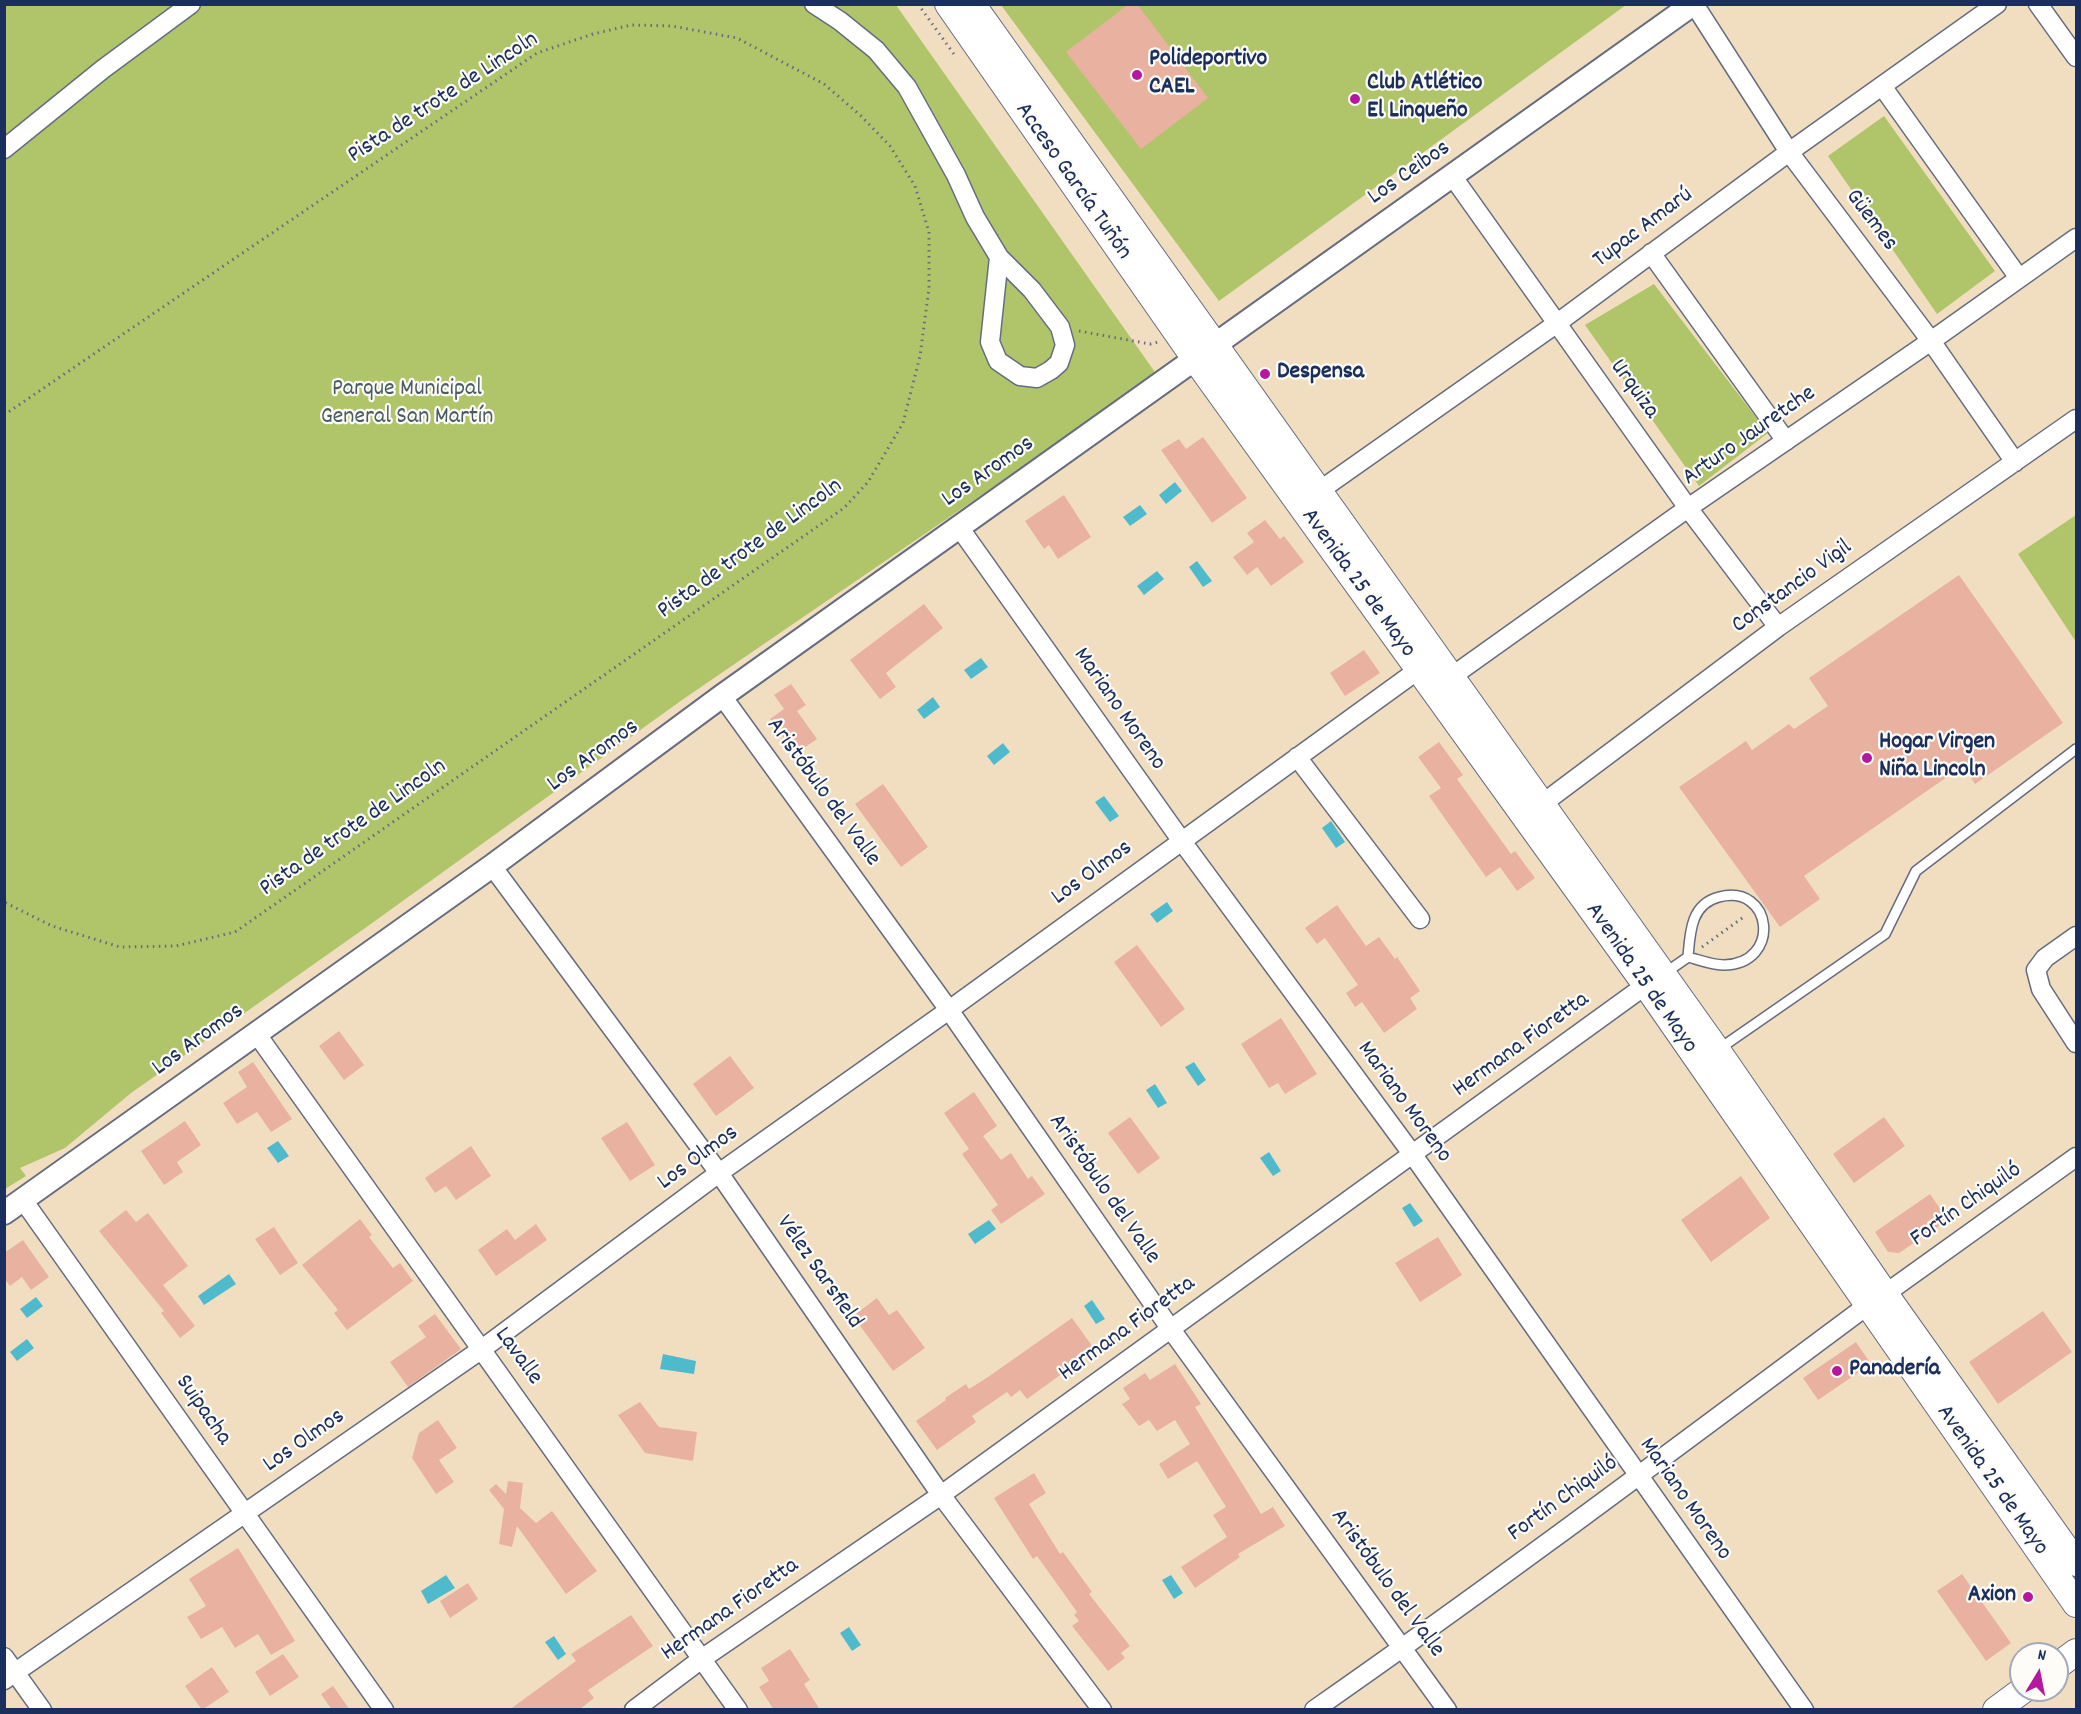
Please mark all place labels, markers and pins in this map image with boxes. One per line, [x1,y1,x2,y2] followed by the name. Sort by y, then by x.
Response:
[1149,47,1267,103] place label: Polideportivo CAEL
[1130,68,1144,82] marker: Polideportivo CAEL
[1367,71,1482,127] place label: Club Atlético El Linqueño
[1348,92,1362,106] marker: Club Atlético El Linqueño
[1277,360,1364,388] place label: Despensa
[1258,367,1272,381] marker: Despensa
[1879,730,1995,786] place label: Hogar Virgen Niña Lincoln
[1860,751,1874,765] marker: Hogar Virgen Niña Lincoln
[1849,1357,1940,1385] place label: Panadería
[1830,1364,1844,1378] marker: Panadería
[1968,1583,2016,1611] place label: Axion
[2021,1590,2035,1604] marker: Axion

